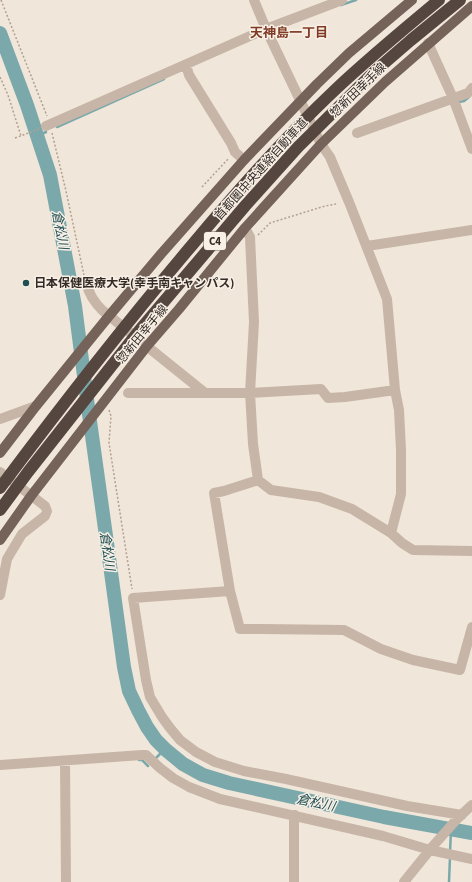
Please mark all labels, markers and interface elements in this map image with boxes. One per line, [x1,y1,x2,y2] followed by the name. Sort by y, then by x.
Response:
[250,24,328,42] district label: 天神島一丁目
[327,59,390,121] street label: 惣新田幸手線
[211,115,312,224] street label: 首都圏中央連絡自動車道
[47,209,73,253] water label: 倉松川
[204,232,226,250] road number: C4
[34,275,234,292] place label: 日本保健医療大学(幸手南キャンパス)
[21,278,31,288] marker: 日本保健医療大学(幸手南キャンパス)
[113,301,172,367] street label: 惣新田幸手線
[95,531,119,574] water label: 倉松川
[295,790,339,816] water label: 倉松川

